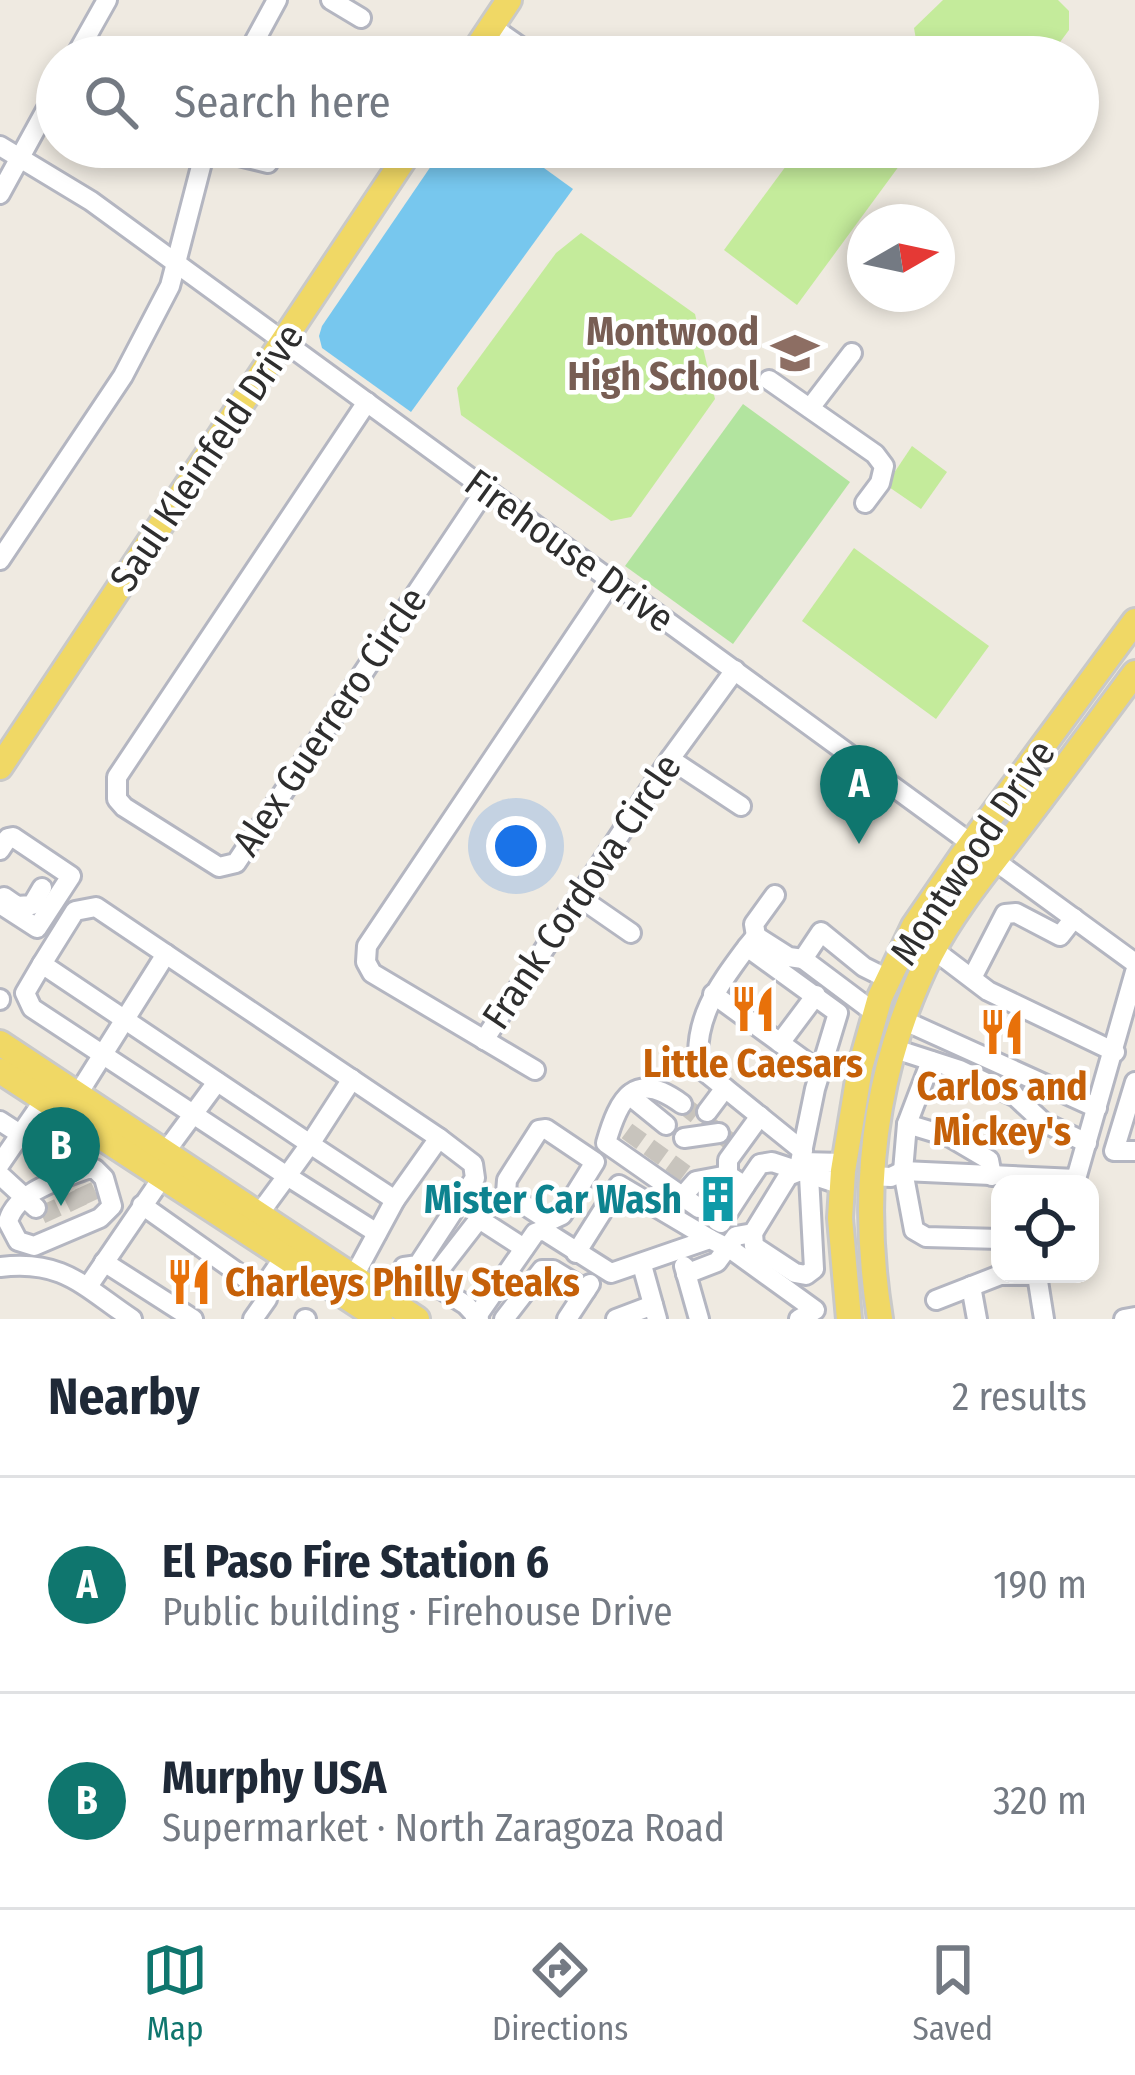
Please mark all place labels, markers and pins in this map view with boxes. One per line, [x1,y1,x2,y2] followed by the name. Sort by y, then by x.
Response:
[568,309,759,400] place label: Montwood High School
[770,328,820,378] school or university icon: Montwood High School
[820,745,898,844] pin: A
[728,984,778,1034] restaurant icon: Little Caesars
[977,1007,1027,1057] restaurant icon: Carlos and Mickey's
[643,1041,863,1087] place label: Little Caesars
[916,1064,1088,1155] place label: Carlos and Mickey's
[22,1107,100,1206] pin: B
[693,1174,743,1224] building icon: Mister Car Wash
[424,1177,682,1223] place label: Mister Car Wash
[164,1257,214,1307] restaurant icon: Charleys Philly Steaks
[225,1260,580,1306] place label: Charleys Philly Steaks

